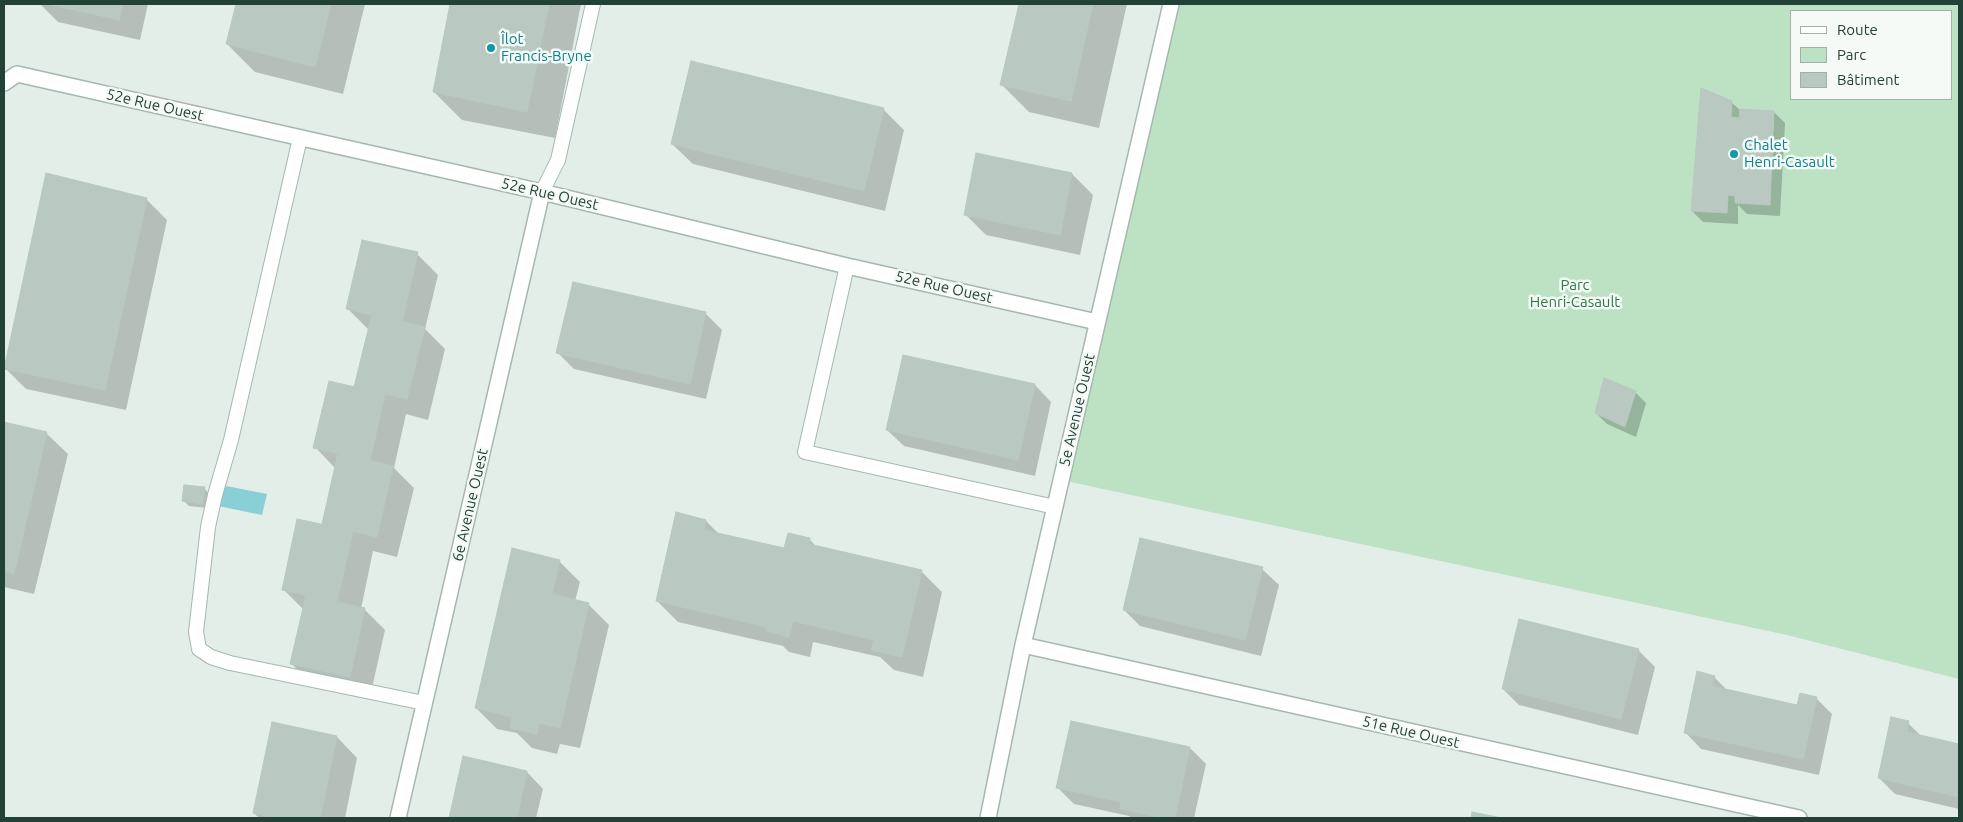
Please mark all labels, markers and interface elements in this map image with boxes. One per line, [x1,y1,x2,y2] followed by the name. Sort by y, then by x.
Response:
[1790,10,1953,100] legend
[1837,21,1878,38] text: Route
[501,30,592,65] place label: Îlot Francis-Bryne
[485,42,497,54] marker: Îlot Francis-Bryne
[1837,46,1866,63] text: Parc
[1837,71,1899,88] text: Bâtiment
[105,85,205,125] street label: 52e Rue Ouest
[1744,136,1835,171] place label: Chalet Henri-Casault
[1728,148,1740,160] marker: Chalet Henri-Casault
[500,174,600,214] street label: 52e Rue Ouest
[894,267,994,307] street label: 52e Rue Ouest
[1530,276,1620,311] park label: Parc Henri-Casault
[1055,352,1099,468] street label: 5e Avenue Ouest
[448,447,492,563] street label: 6e Avenue Ouest
[1361,712,1461,752] street label: 51e Rue Ouest

